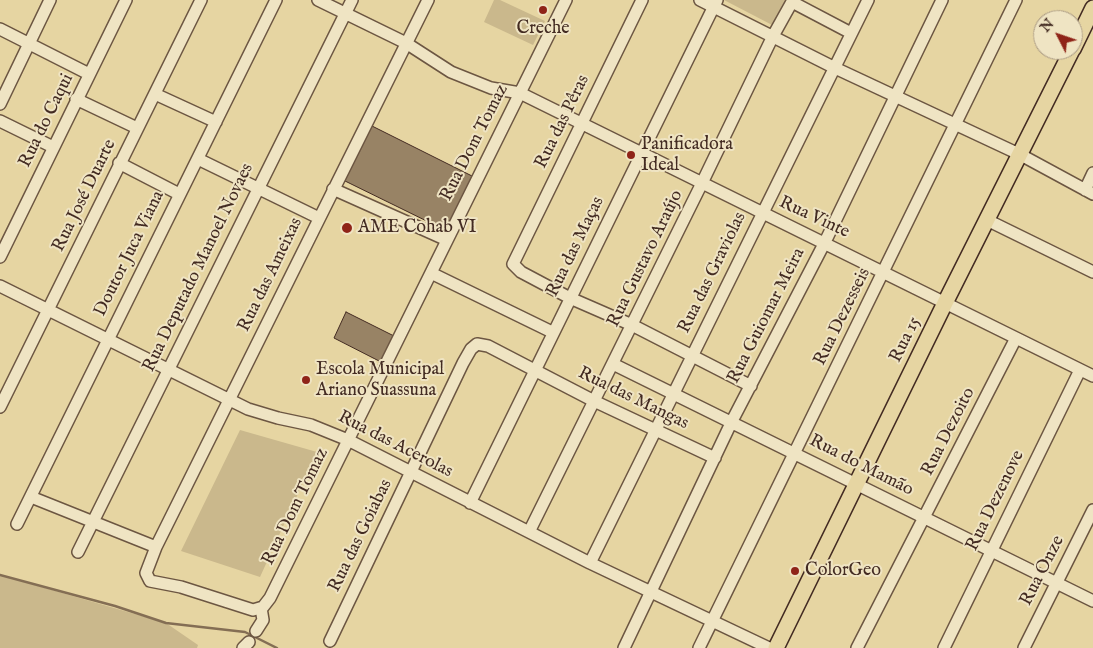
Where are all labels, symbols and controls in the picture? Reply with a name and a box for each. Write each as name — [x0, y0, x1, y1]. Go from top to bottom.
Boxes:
marker: Creche — [537, 4, 549, 16]
north arrow — [1033, 10, 1083, 60]
text: N — [1037, 15, 1058, 36]
place label: Creche — [516, 18, 570, 40]
street label: Rua do Caqui — [15, 71, 79, 171]
street label: Rua das Pêras — [531, 72, 595, 172]
street label: Rua Dom Tomaz — [436, 81, 514, 205]
place label: Panificadora Ideal — [641, 134, 733, 176]
street label: Rua José Duarte — [48, 136, 122, 256]
marker: Panificadora Ideal — [625, 149, 637, 161]
street label: Rua Deputado Manoel Novaes — [139, 160, 259, 376]
street label: Rua Gustavo Araújo — [603, 187, 689, 331]
street label: Doutor Juca Viana — [90, 188, 170, 320]
street label: Rua Vinte — [775, 192, 853, 244]
street label: Rua das Maças — [542, 193, 610, 301]
street label: Rua das Graviolas — [674, 209, 752, 337]
street label: Rua das Ameixas — [234, 214, 308, 336]
place label: AME Cohab VI — [358, 217, 476, 239]
marker: AME Cohab VI — [340, 221, 354, 235]
street label: Rua Guiomar Meira — [724, 245, 810, 387]
street label: Rua Dezesseis — [810, 265, 876, 369]
street label: Rua 15 — [886, 314, 926, 366]
place label: Escola Municipal Ariano Suassuna — [316, 359, 444, 402]
street label: Rua das Mangas — [574, 363, 692, 435]
marker: Escola Municipal Ariano Suassuna — [300, 374, 312, 386]
street label: Rua Dezoito — [918, 384, 980, 480]
street label: Rua das Acerolas — [334, 407, 456, 483]
street label: Rua do Mamão — [805, 431, 917, 501]
street label: Rua Dom Tomaz — [258, 445, 334, 569]
street label: Rua Dezenove — [962, 447, 1030, 555]
street label: Rua das Goiabas — [324, 476, 398, 596]
street label: Rua Onze — [1016, 532, 1070, 610]
place label: ColorGeo — [805, 560, 881, 582]
marker: ColorGeo — [789, 565, 801, 577]

